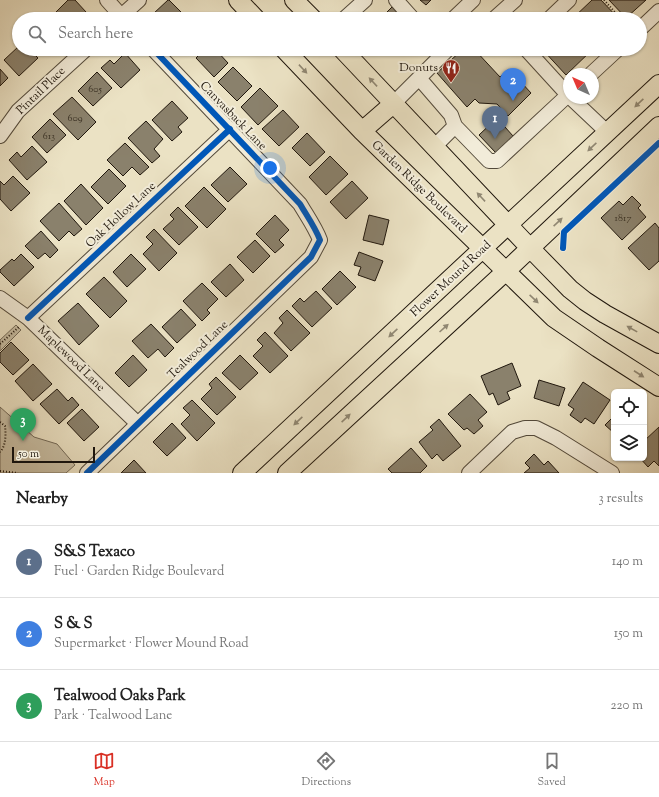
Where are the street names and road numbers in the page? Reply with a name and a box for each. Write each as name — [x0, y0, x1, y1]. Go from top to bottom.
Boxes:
street label: Pintail Place — [12, 63, 70, 119]
street label: Canvasback Lane — [195, 77, 271, 155]
street label: Garden Ridge Boulevard — [367, 137, 471, 238]
street label: Oak Hollow Lane — [82, 177, 161, 252]
street label: Flower Mound Road — [406, 236, 496, 321]
street label: Tealwood Lane — [164, 316, 233, 384]
street label: Maplewood Lane — [33, 322, 109, 396]

